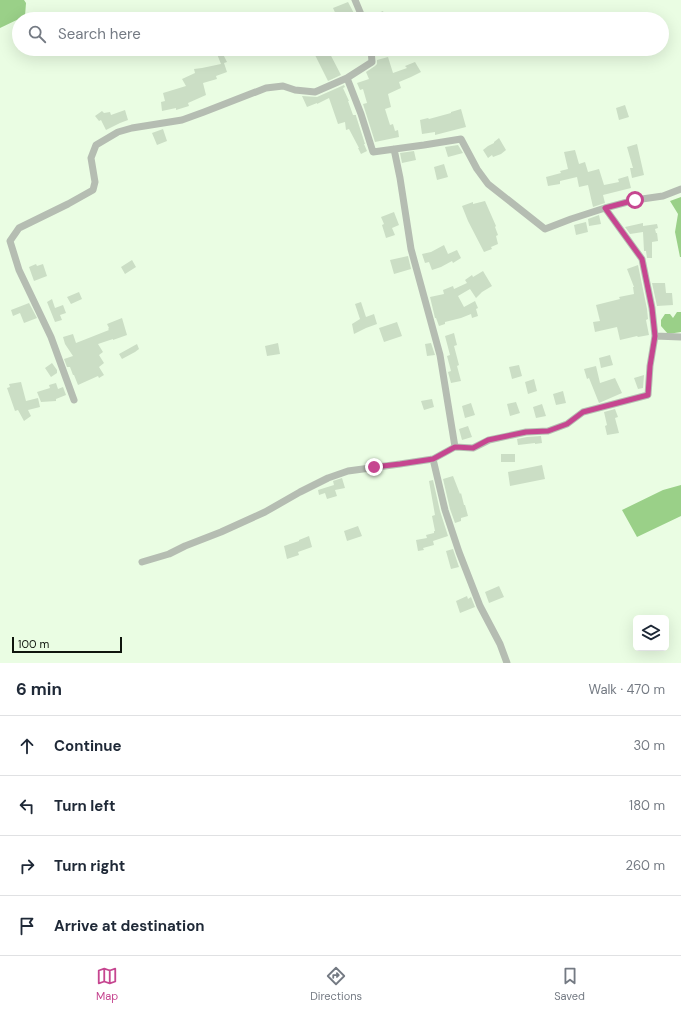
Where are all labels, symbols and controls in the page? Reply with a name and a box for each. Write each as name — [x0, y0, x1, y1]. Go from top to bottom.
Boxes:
search box — [12, 12, 669, 56]
icon: search — [26, 23, 48, 45]
text: Search here — [58, 24, 141, 44]
route start — [626, 191, 644, 209]
route end — [365, 458, 383, 476]
map controls — [633, 615, 669, 651]
button: layers — [633, 615, 669, 651]
scale bar — [12, 635, 122, 654]
text: 100 m — [18, 637, 49, 651]
text: 6 min — [16, 678, 62, 700]
text: Walk · 470 m — [588, 681, 665, 698]
icon: ahead — [16, 735, 38, 757]
text: Continue — [54, 736, 122, 756]
text: 30 m — [633, 737, 665, 754]
icon: left — [16, 795, 38, 817]
text: Turn left — [54, 796, 115, 816]
text: 180 m — [629, 797, 665, 814]
icon: right — [16, 855, 38, 877]
text: Turn right — [54, 856, 125, 876]
text: 260 m — [625, 857, 665, 874]
icon: arrive — [16, 915, 38, 937]
text: Arrive at destination — [54, 916, 205, 936]
tab: Map — [96, 965, 118, 1003]
tab: Directions — [310, 965, 362, 1003]
tab: Saved — [554, 965, 585, 1003]

